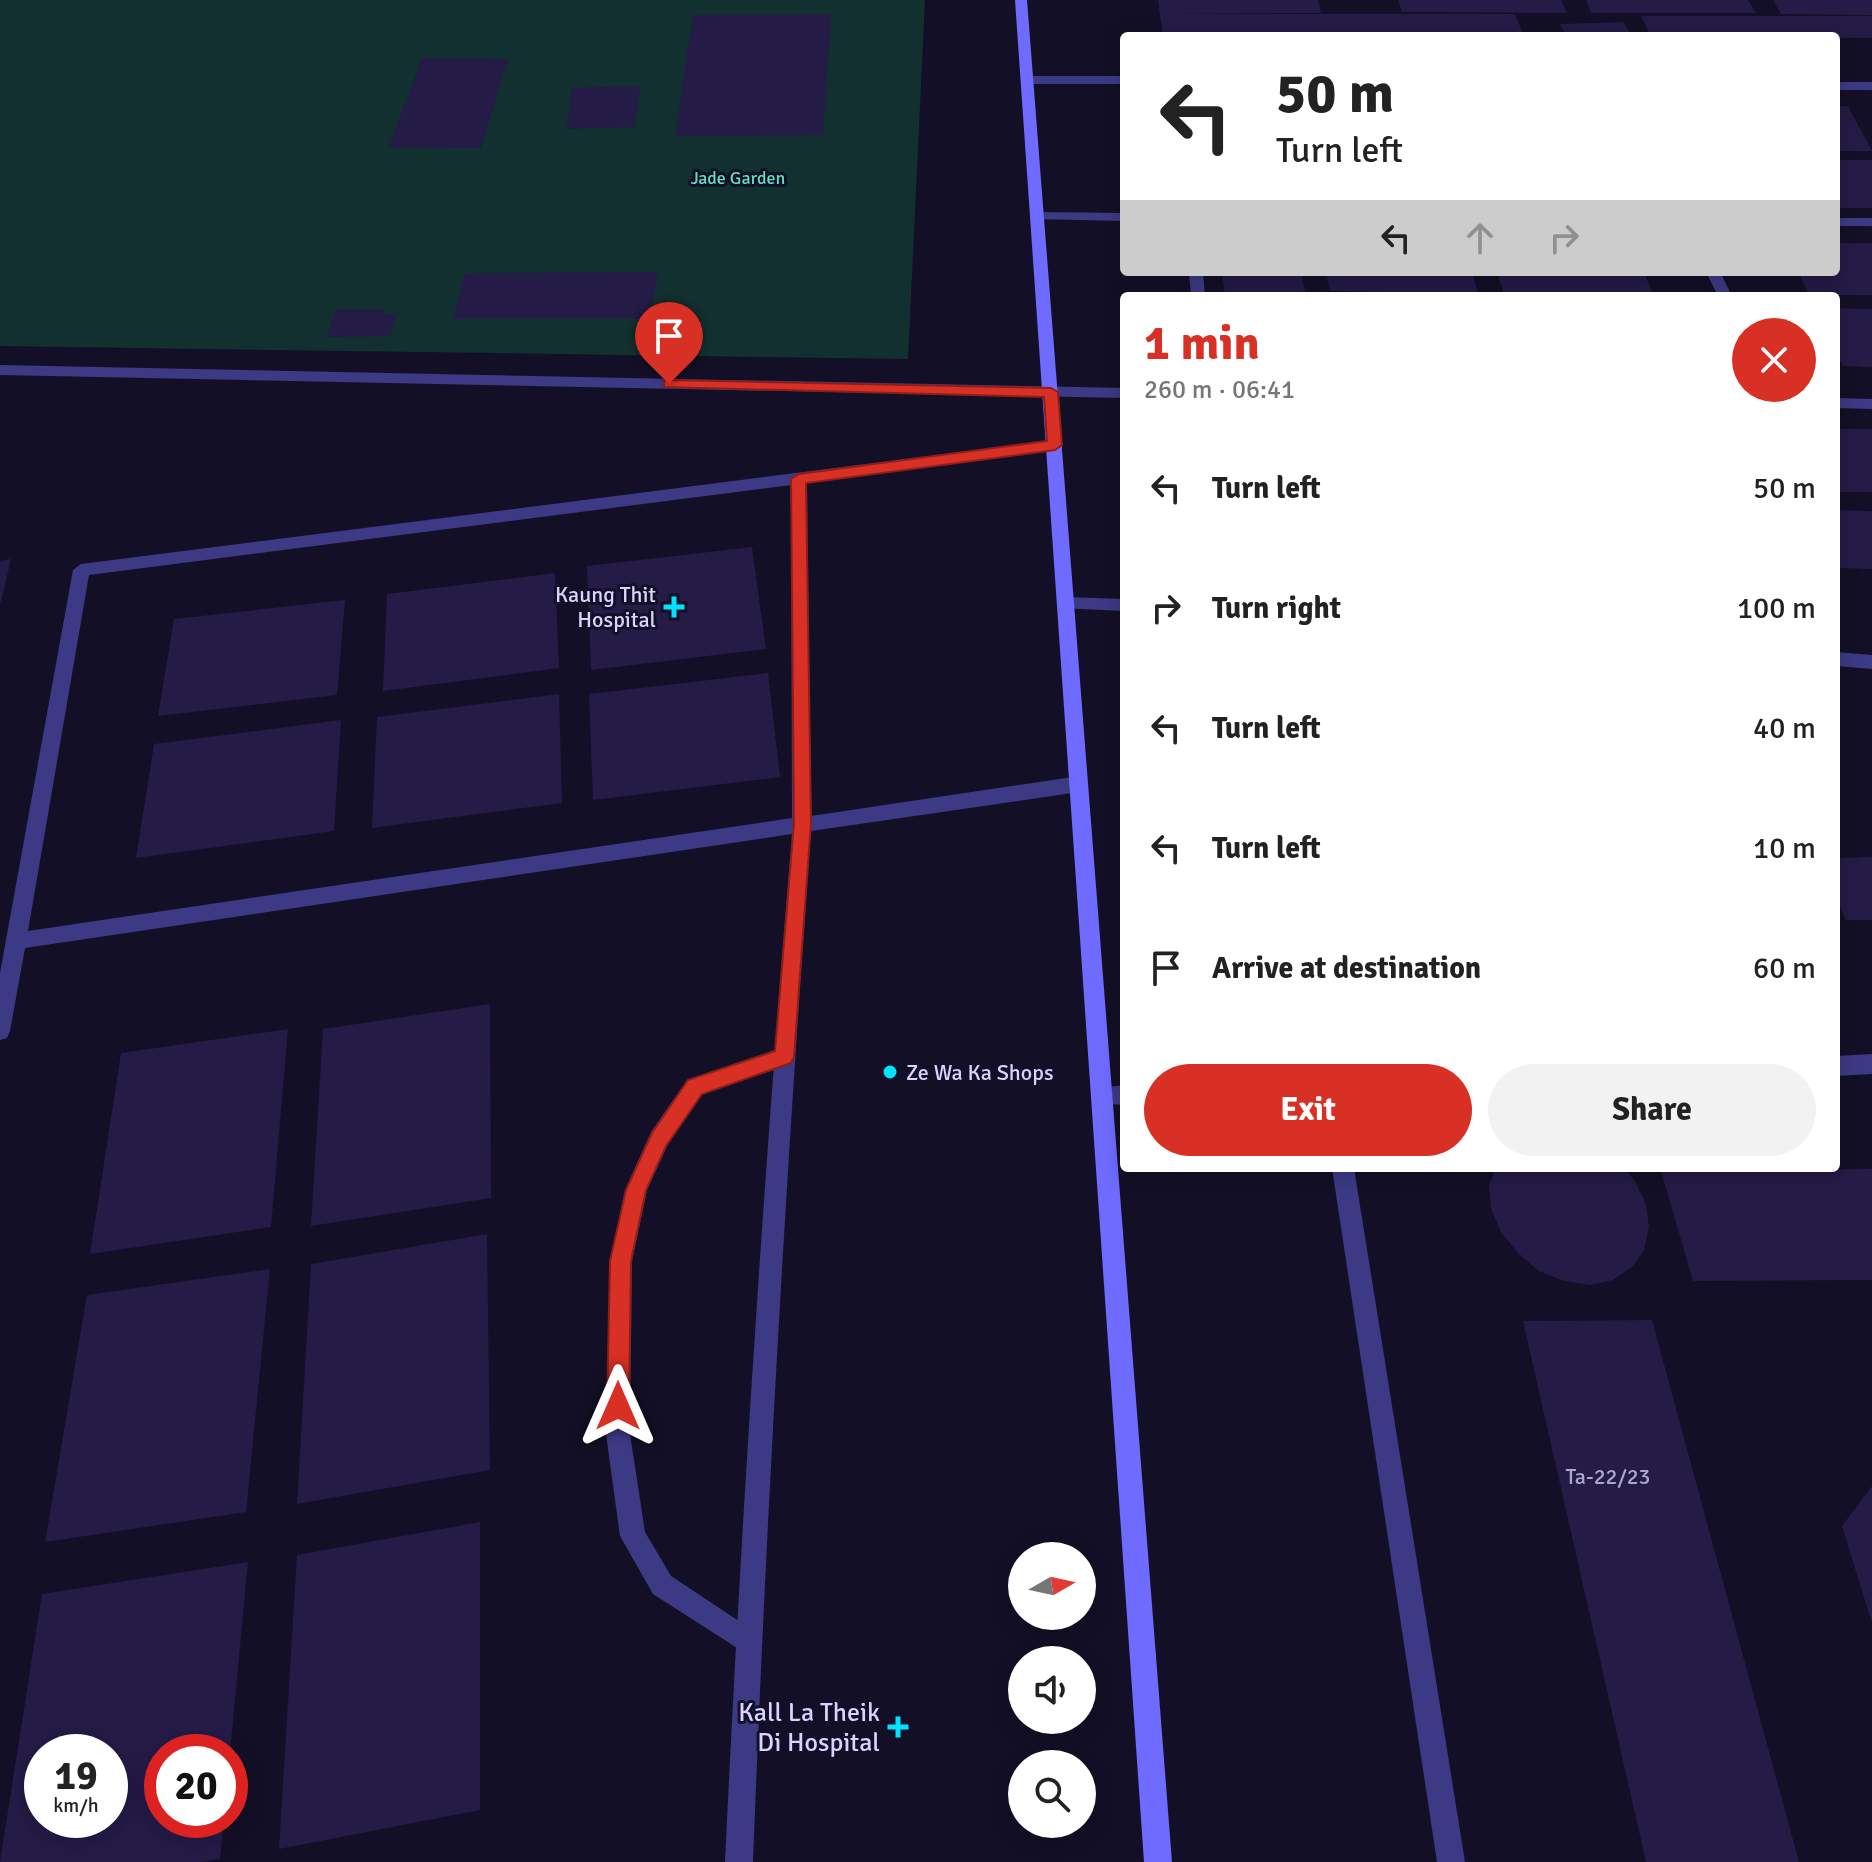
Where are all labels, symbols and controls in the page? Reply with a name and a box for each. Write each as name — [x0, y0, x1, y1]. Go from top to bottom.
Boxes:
text: 50 m — [1276, 59, 1394, 128]
icon: left — [1144, 64, 1248, 168]
text: Turn left — [1276, 128, 1403, 173]
park label: Jade Garden — [691, 167, 785, 189]
icon: left — [1374, 216, 1418, 260]
icon: ahead — [1458, 216, 1502, 260]
icon: right — [1542, 216, 1586, 260]
pin — [635, 302, 703, 384]
icon: arrive — [647, 314, 691, 358]
text: 1 min — [1144, 314, 1260, 373]
button: close — [1732, 318, 1816, 402]
text: 260 m · 06:41 — [1144, 374, 1295, 406]
icon: left — [1144, 466, 1188, 510]
text: Turn left — [1212, 470, 1321, 507]
text: 50 m — [1753, 470, 1816, 507]
place label: Kaung Thit Hospital — [555, 581, 656, 633]
icon: right — [1144, 586, 1188, 630]
text: Turn right — [1212, 590, 1341, 627]
text: 100 m — [1737, 590, 1816, 627]
marker: Kaung Thit Hospital — [663, 596, 685, 618]
icon: left — [1144, 706, 1188, 750]
text: Turn left — [1212, 710, 1321, 747]
text: 40 m — [1753, 710, 1816, 747]
icon: left — [1144, 826, 1188, 870]
text: Turn left — [1212, 830, 1321, 867]
text: 10 m — [1753, 830, 1816, 867]
icon: arrive — [1144, 946, 1188, 990]
text: Arrive at destination — [1212, 950, 1481, 987]
text: 60 m — [1753, 950, 1816, 987]
place label: Ze Wa Ka Shops — [906, 1059, 1054, 1086]
marker: Ze Wa Ka Shops — [881, 1063, 899, 1081]
button: Exit — [1144, 1064, 1472, 1156]
button: Share — [1488, 1064, 1816, 1156]
position arrow — [576, 1364, 660, 1448]
house number: Ta-22/23 — [1566, 1463, 1650, 1490]
north arrow — [1008, 1542, 1096, 1630]
map controls — [1008, 1542, 1096, 1838]
button: sound — [1008, 1646, 1096, 1734]
place label: Kall La Theik Di Hospital — [738, 1697, 880, 1759]
marker: Kall La Theik Di Hospital — [887, 1716, 909, 1738]
speed limit sign: 20 — [144, 1734, 248, 1838]
button: search — [1008, 1750, 1096, 1838]
text: 19 — [54, 1751, 98, 1801]
text: km/h — [53, 1793, 99, 1818]

